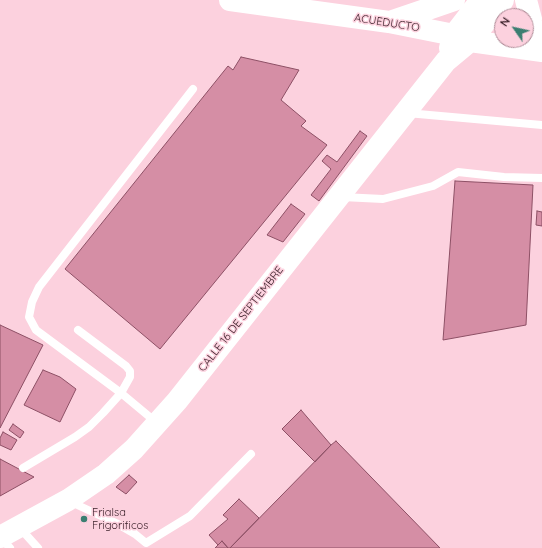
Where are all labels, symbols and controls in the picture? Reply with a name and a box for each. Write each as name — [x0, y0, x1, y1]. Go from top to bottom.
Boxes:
north arrow — [494, 8, 534, 48]
street label: ACUEDUCTO — [353, 11, 421, 35]
text: N — [497, 15, 513, 29]
street label: CALLE 16 DE SEPTIEMBRE — [196, 264, 286, 374]
place label: Frialsa Frigorificos — [92, 506, 148, 532]
marker: Frialsa Frigorificos — [79, 514, 89, 524]

